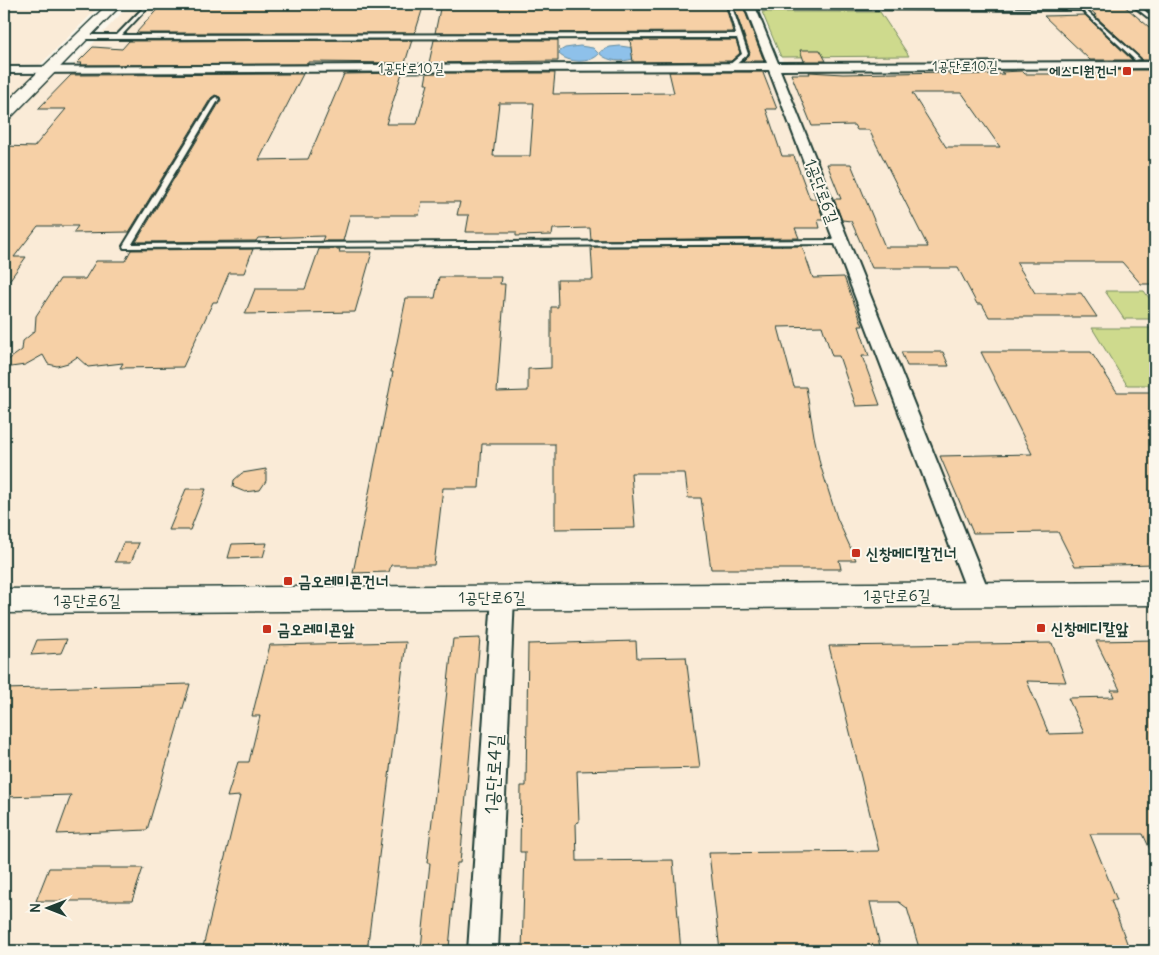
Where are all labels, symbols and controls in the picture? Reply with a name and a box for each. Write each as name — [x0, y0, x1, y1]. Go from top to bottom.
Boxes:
street label: 1공단로10길 — [932, 57, 998, 75]
street label: 1공단로10길 — [378, 59, 444, 77]
place label: 에스디원건너 — [1049, 62, 1117, 80]
marker: 에스디원건너 — [1121, 65, 1133, 77]
street label: 1공단로6길 — [801, 156, 843, 226]
place label: 신창메디칼건너 — [866, 543, 956, 563]
marker: 신창메디칼건너 — [850, 547, 862, 559]
place label: 금오레미콘건너 — [298, 571, 388, 591]
marker: 금오레미콘건너 — [282, 575, 294, 587]
street label: 1공단로6길 — [863, 585, 931, 605]
street label: 1공단로6길 — [458, 587, 526, 607]
street label: 1공단로6길 — [53, 590, 121, 610]
place label: 신창메디칼앞 — [1051, 618, 1128, 638]
place label: 금오레미콘앞 — [277, 619, 354, 639]
marker: 신창메디칼앞 — [1035, 622, 1047, 634]
marker: 금오레미콘앞 — [261, 623, 273, 635]
street label: 1공단로4길 — [479, 734, 507, 814]
north arrow — [22, 882, 72, 932]
text: N — [26, 903, 44, 913]

